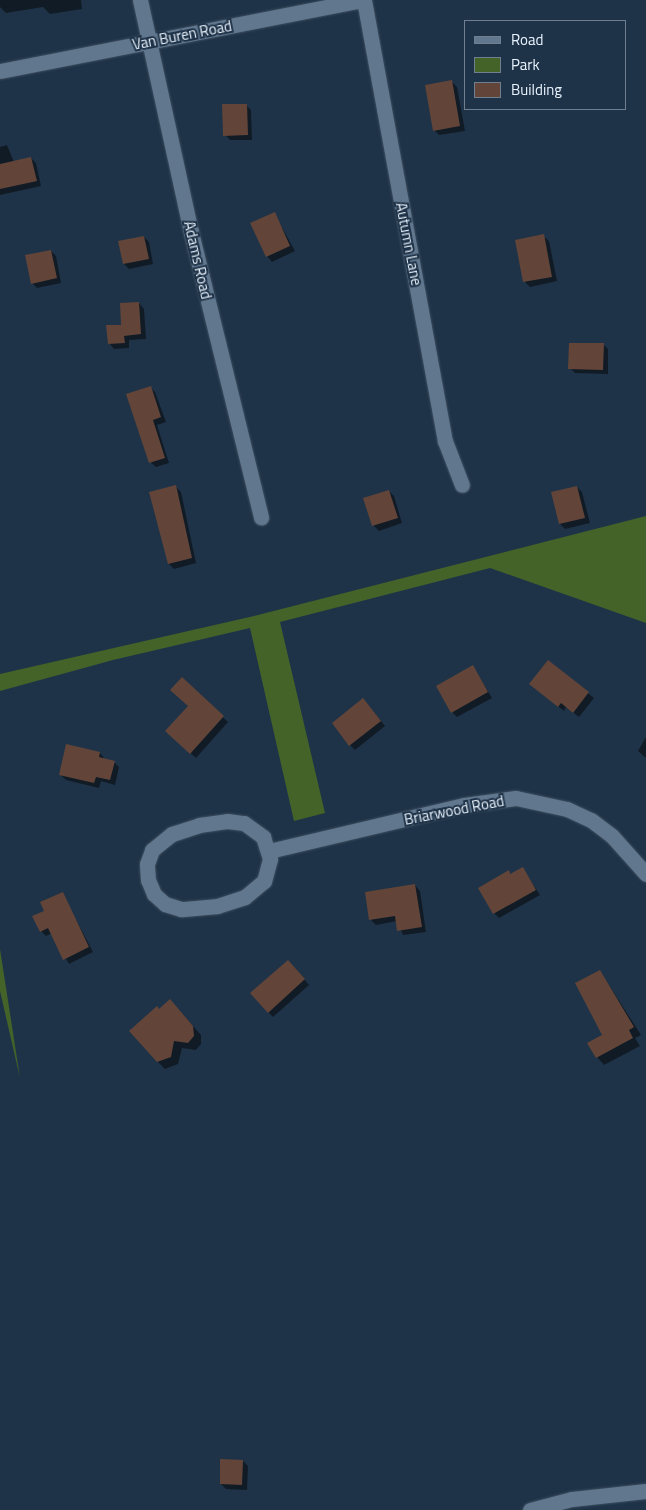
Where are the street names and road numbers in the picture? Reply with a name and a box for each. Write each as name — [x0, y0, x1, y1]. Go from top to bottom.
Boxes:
street label: Van Buren Road — [131, 17, 233, 53]
street label: Autumn Lane — [392, 201, 426, 287]
street label: Adams Road — [180, 219, 216, 301]
street label: Briarwood Road — [403, 791, 505, 829]

